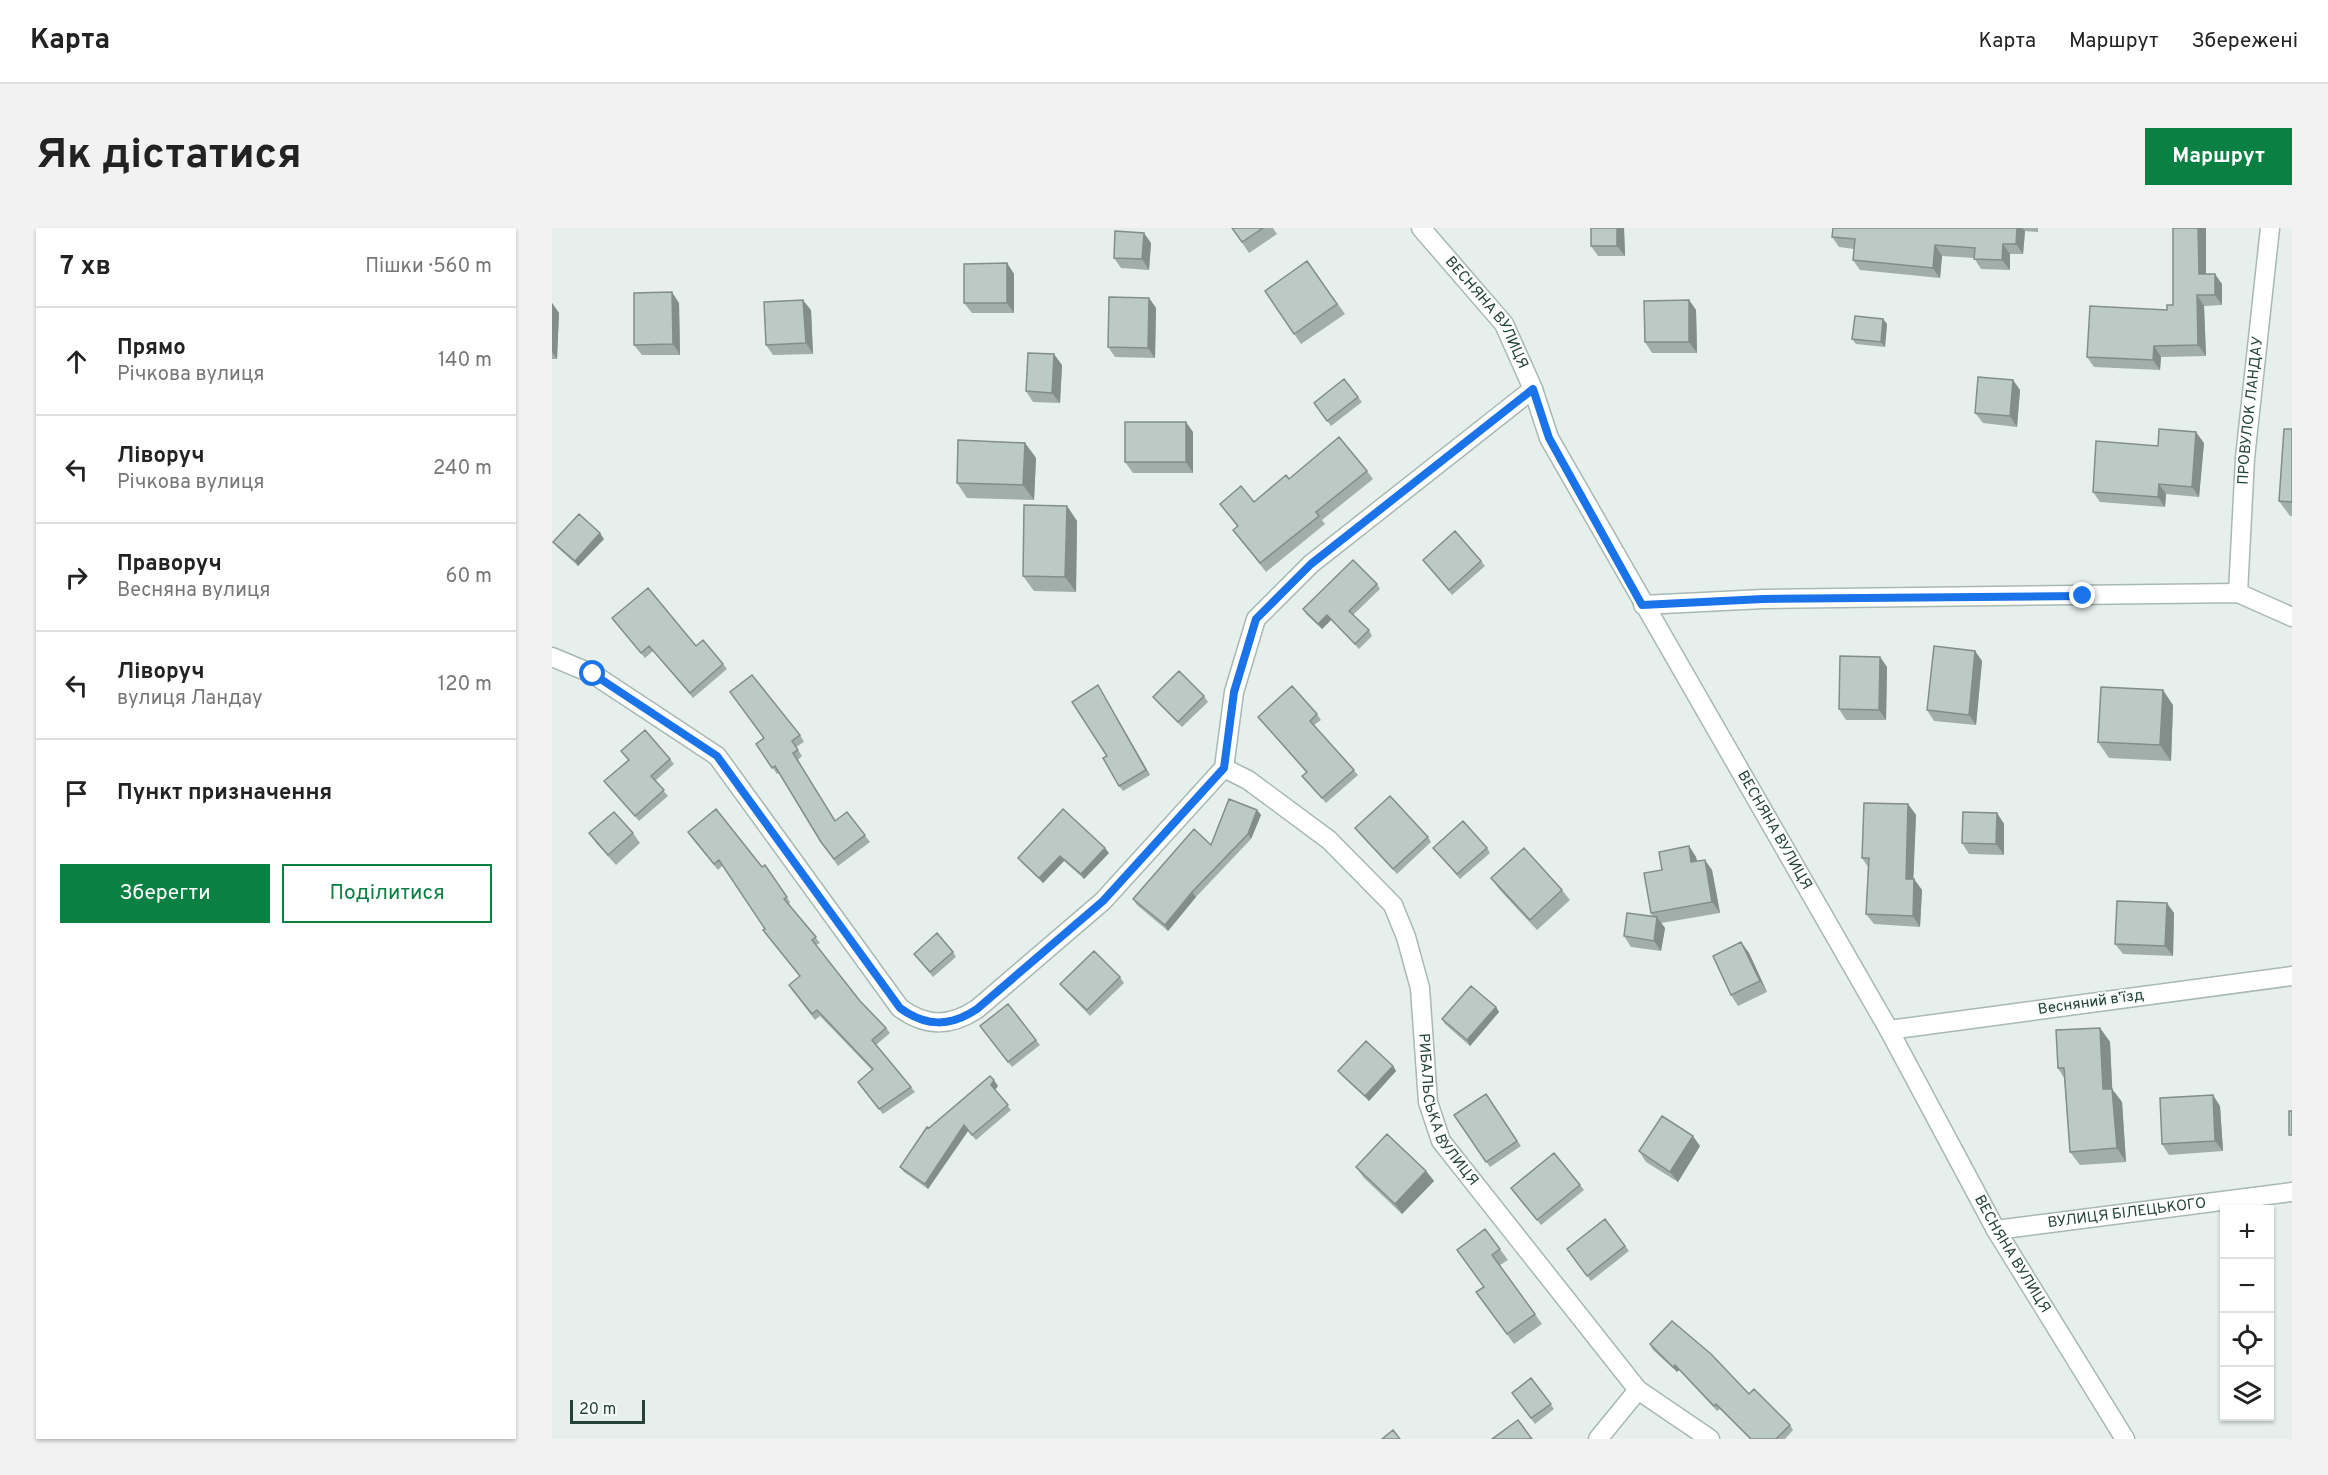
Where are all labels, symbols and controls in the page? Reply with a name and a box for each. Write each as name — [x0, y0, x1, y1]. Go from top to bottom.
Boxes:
text: Карта — [30, 23, 110, 59]
text: Карта — [1979, 28, 2036, 55]
text: Маршрут — [2069, 28, 2158, 55]
text: Збережені — [2191, 28, 2298, 55]
button: Маршрут — [2145, 128, 2292, 185]
text: Як дістатися — [36, 130, 302, 183]
text: 7 хв — [60, 251, 111, 284]
street label: ВЕСНЯНА ВУЛИЦЯ — [1441, 253, 1532, 372]
text: Пішки · 560 m — [365, 254, 492, 280]
text: Прямо — [117, 335, 186, 362]
street label: ПРОВУЛОК ЛАНДАУ — [2234, 335, 2268, 485]
icon: ahead — [60, 345, 93, 378]
text: 140 m — [438, 348, 492, 374]
text: Річкова вулиця — [117, 362, 264, 388]
text: Ліворуч — [117, 443, 205, 470]
icon: left — [60, 453, 93, 486]
text: 240 m — [433, 456, 492, 482]
text: Річкова вулиця — [117, 470, 264, 496]
text: Праворуч — [117, 551, 222, 578]
icon: right — [60, 561, 93, 594]
text: 60 m — [446, 564, 492, 590]
text: Весняна вулиця — [117, 578, 270, 604]
route end — [2069, 582, 2095, 608]
text: Ліворуч — [117, 659, 205, 686]
route start — [579, 660, 605, 686]
icon: left — [60, 669, 93, 702]
text: 120 m — [438, 672, 492, 698]
text: вулиця Ландау — [117, 686, 263, 712]
street label: ВЕСНЯНА ВУЛИЦЯ — [1733, 767, 1816, 893]
icon: arrive — [60, 777, 93, 810]
text: Пункт призначення — [117, 780, 332, 807]
button: Зберегти — [60, 864, 270, 923]
button: Поділитися — [282, 864, 492, 923]
street label: Весняний вʼїзд — [2037, 986, 2145, 1020]
street label: РИБАЛЬСЬКА ВУЛИЦЯ — [1414, 1033, 1482, 1190]
street label: ВЕСНЯНА ВУЛИЦЯ — [1970, 1192, 2055, 1317]
street label: ВУЛИЦЯ БІЛЕЦЬКОГО — [2047, 1194, 2207, 1233]
map controls — [2220, 1205, 2274, 1421]
button: + — [2220, 1205, 2274, 1259]
button: − — [2220, 1259, 2274, 1313]
button: locate — [2220, 1313, 2274, 1367]
button: layers — [2220, 1367, 2274, 1421]
scale bar — [570, 1397, 645, 1424]
text: 20 m — [579, 1400, 616, 1420]

